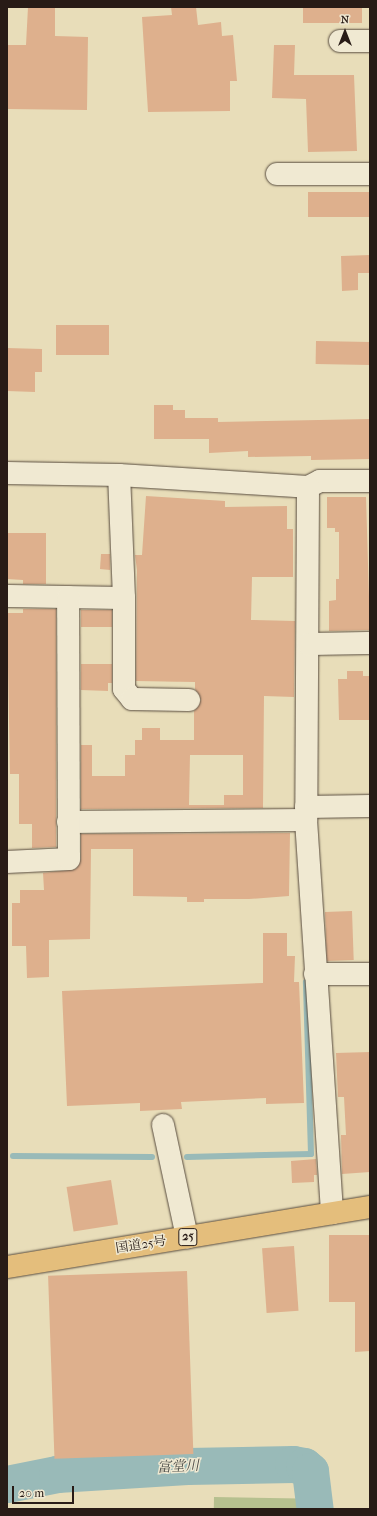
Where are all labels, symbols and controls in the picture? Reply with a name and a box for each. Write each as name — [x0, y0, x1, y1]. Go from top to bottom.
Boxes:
north arrow — [325, 12, 365, 52]
text: N — [341, 13, 349, 26]
road number: 25 — [178, 1227, 198, 1247]
street label: 国道25号 — [114, 1233, 168, 1257]
water label: 富堂川 — [157, 1458, 199, 1476]
scale bar — [14, 1478, 76, 1504]
text: 20 m — [19, 1486, 44, 1500]

